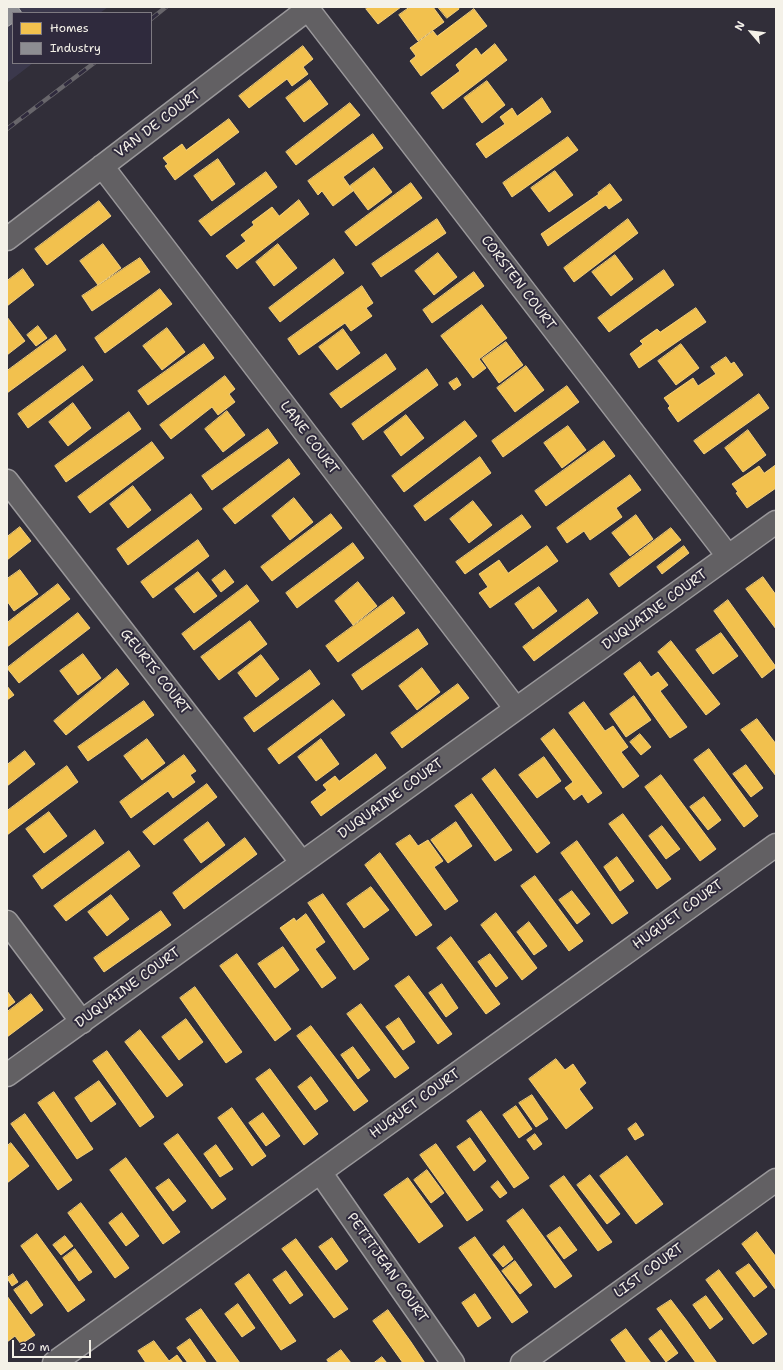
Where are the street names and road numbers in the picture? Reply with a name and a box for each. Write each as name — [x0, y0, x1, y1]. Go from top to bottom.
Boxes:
street label: VAN DE COURT — [112, 86, 204, 162]
street label: CORSTEN COURT — [477, 232, 559, 334]
street label: LANE COURT — [276, 398, 342, 478]
street label: DUQUAINE COURT — [599, 566, 711, 654]
street label: GEURTS COURT — [116, 626, 194, 718]
street label: DUQUAINE COURT — [335, 755, 447, 843]
street label: HUGUET COURT — [630, 877, 726, 953]
street label: DUQUAINE COURT — [72, 944, 184, 1032]
street label: HUGUET COURT — [367, 1066, 463, 1142]
street label: PETITJEAN COURT — [343, 1210, 431, 1326]
street label: LIST COURT — [611, 1240, 687, 1302]

